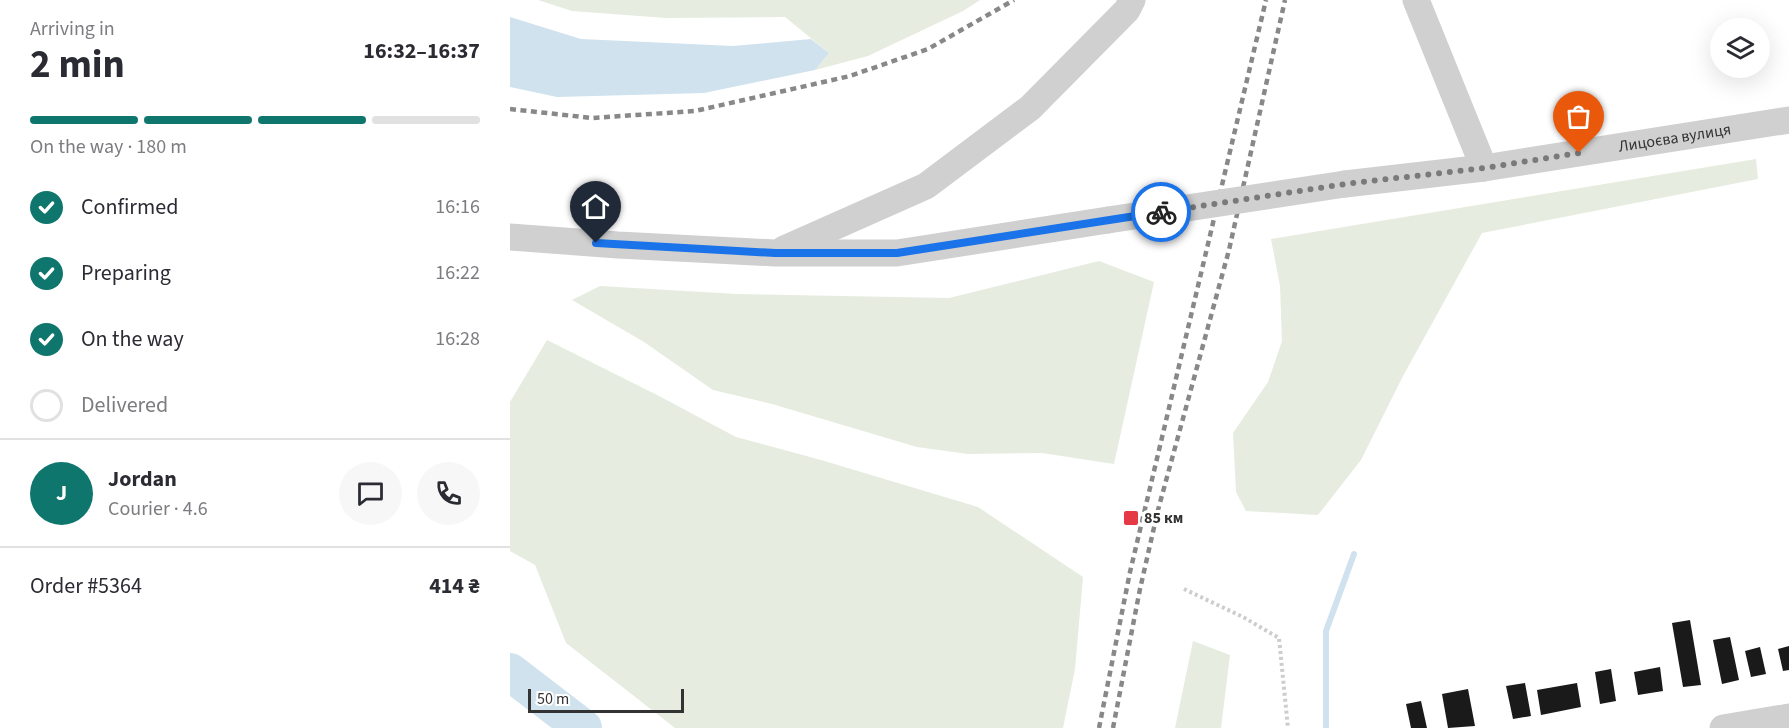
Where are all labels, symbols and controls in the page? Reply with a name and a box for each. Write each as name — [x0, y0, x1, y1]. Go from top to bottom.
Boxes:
text: Arriving in — [30, 15, 115, 43]
map controls — [1710, 18, 1770, 78]
button: layers — [1710, 18, 1770, 78]
text: 16:32–16:37 — [363, 35, 480, 67]
text: 2 min — [30, 37, 125, 93]
pin — [1553, 91, 1604, 153]
icon: bag — [1562, 100, 1595, 133]
street label: Лицоєва вулиця — [1617, 118, 1733, 158]
text: On the way · 180 m — [30, 133, 187, 161]
pin — [570, 181, 621, 243]
courier — [1131, 182, 1191, 242]
icon: home — [579, 190, 612, 223]
icon: check — [30, 191, 63, 224]
text: Confirmed — [81, 191, 178, 223]
text: 16:16 — [435, 193, 480, 221]
icon: bike — [1145, 196, 1178, 229]
icon: check — [30, 257, 63, 290]
text: Preparing — [81, 257, 171, 289]
text: 16:22 — [435, 259, 480, 287]
icon: check — [30, 323, 63, 356]
text: On the way — [81, 323, 184, 355]
text: 16:28 — [435, 325, 480, 353]
text: Delivered — [81, 389, 168, 421]
button: chat — [339, 462, 402, 525]
button: phone — [417, 462, 480, 525]
text: Jordan — [108, 463, 177, 495]
text: J — [56, 477, 67, 509]
text: Courier · 4.6 — [108, 495, 208, 523]
place label: 85 км — [1144, 507, 1183, 529]
marker: 85 км — [1122, 509, 1140, 527]
text: Order #5364 — [30, 570, 142, 602]
text: 414 ₴ — [429, 570, 480, 602]
scale bar — [528, 686, 684, 714]
text: 50 m — [537, 688, 569, 710]

